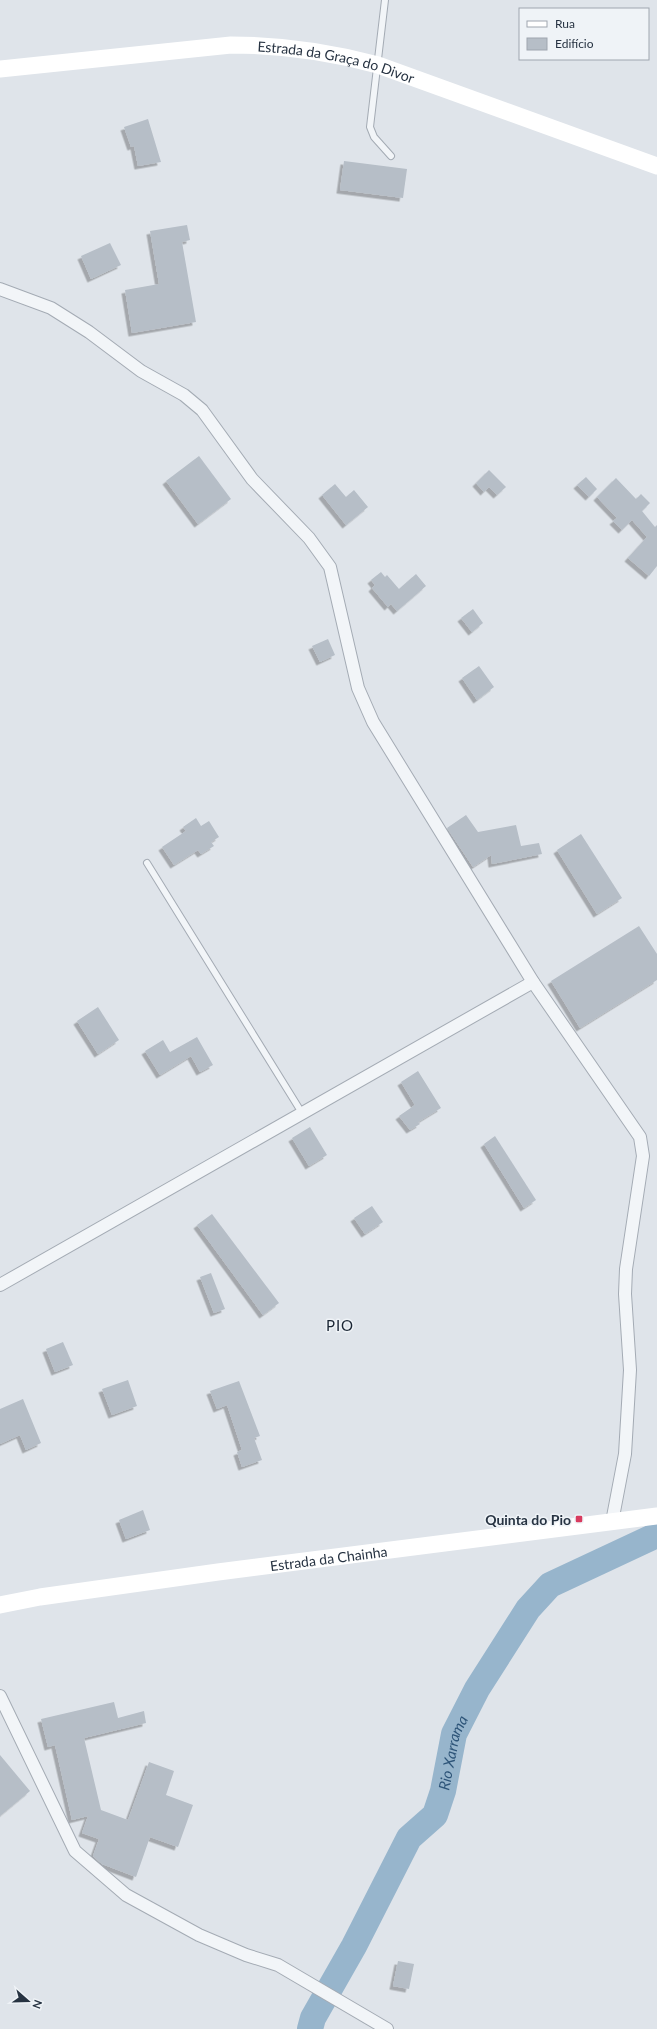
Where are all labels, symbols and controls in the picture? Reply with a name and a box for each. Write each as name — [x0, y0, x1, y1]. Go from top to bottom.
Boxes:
legend — [519, 8, 649, 60]
text: Rua — [555, 16, 575, 31]
text: Edifício — [555, 36, 594, 51]
street label: Estrada da Graça do Divor — [257, 37, 417, 86]
district label: PIO — [326, 1316, 354, 1334]
place label: Quinta do Pio — [485, 1511, 571, 1528]
marker: Quinta do Pio — [574, 1514, 584, 1524]
street label: Estrada da Chainha — [269, 1542, 388, 1574]
water label: Rio Xarrama — [434, 1712, 471, 1792]
north arrow — [8, 1981, 48, 2021]
text: N — [30, 1998, 45, 2011]

